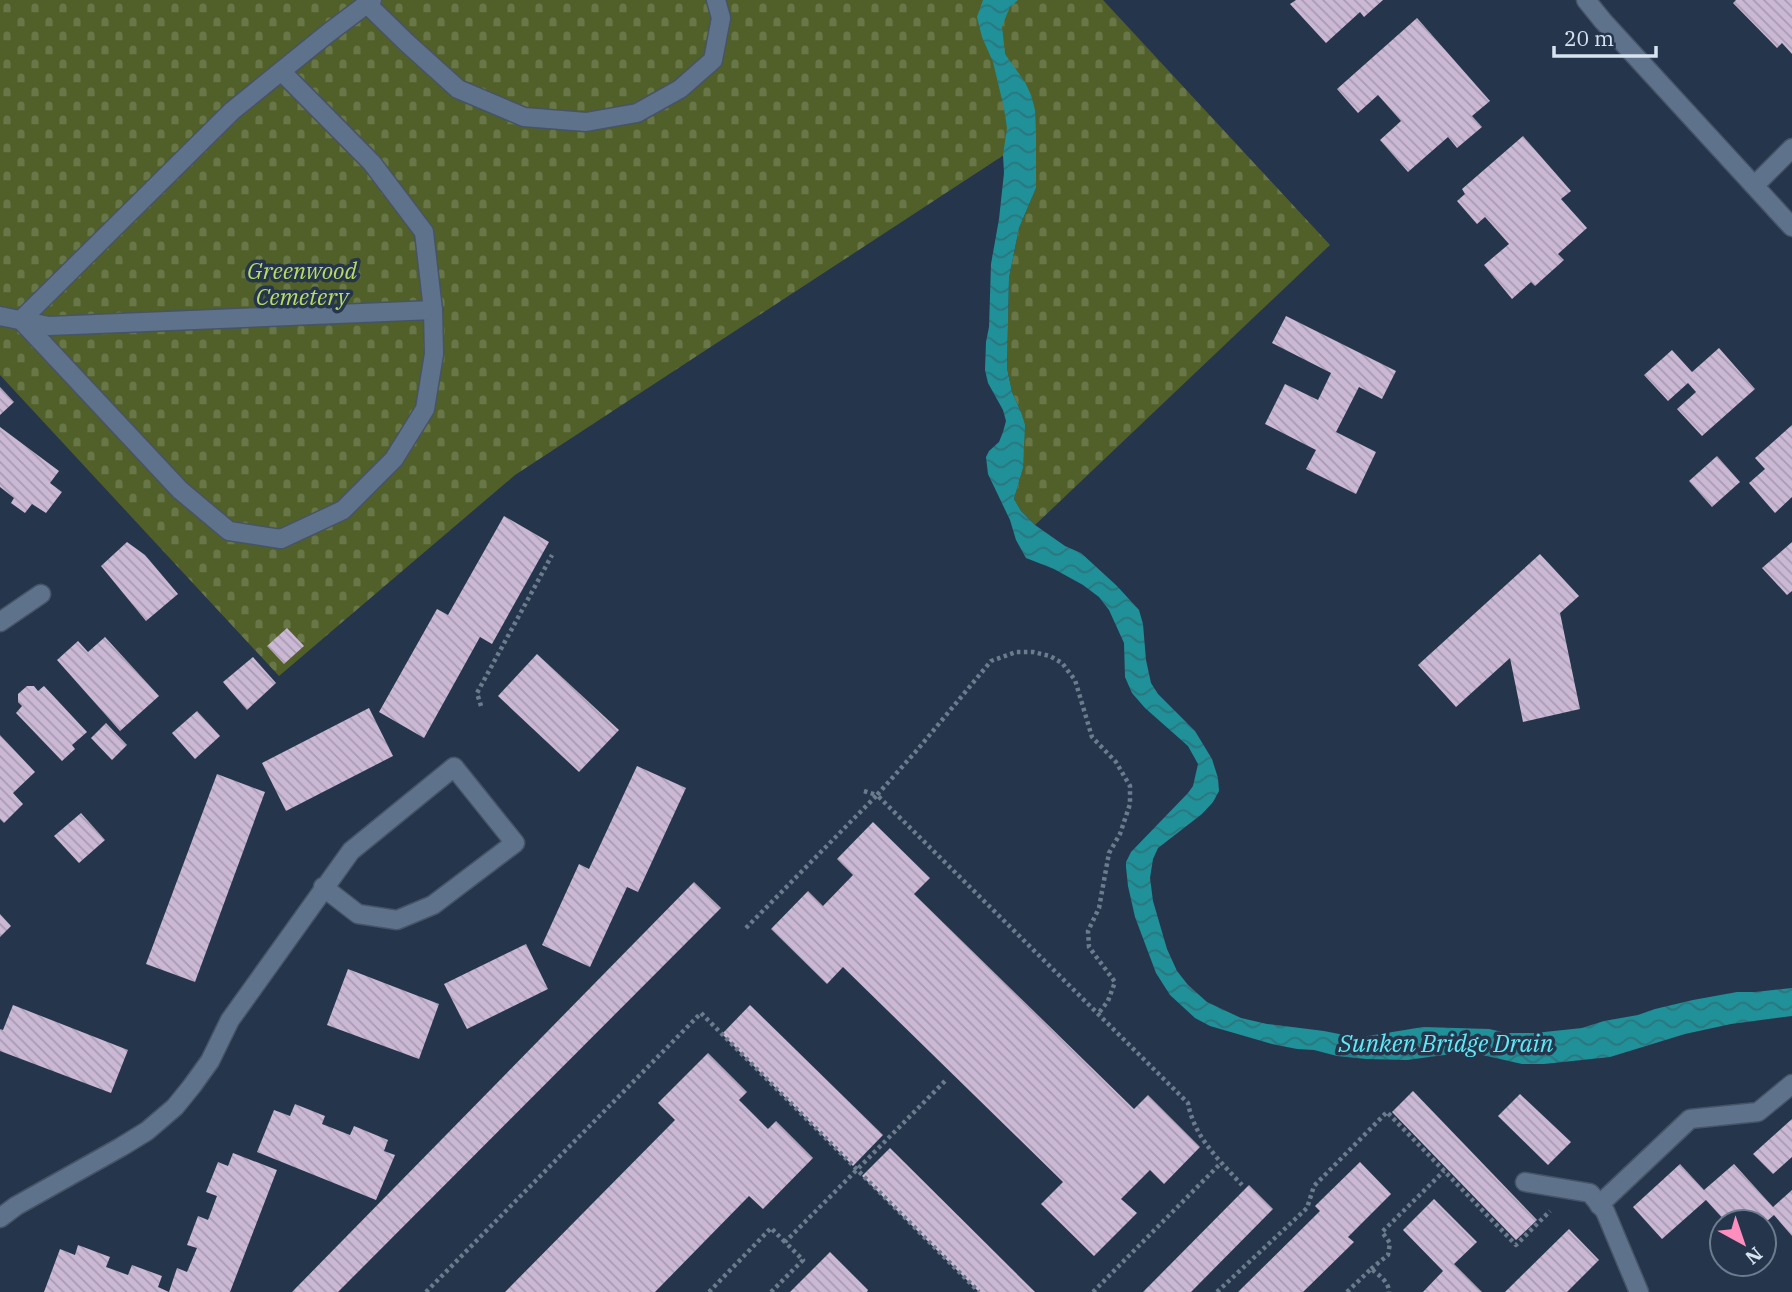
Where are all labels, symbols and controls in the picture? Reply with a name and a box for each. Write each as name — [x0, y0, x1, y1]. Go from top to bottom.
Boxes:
scale bar — [1554, 14, 1656, 58]
text: 20 m — [1564, 24, 1614, 52]
park label: Greenwood Cemetery — [247, 255, 357, 311]
water label: Sunken Bridge Drain — [1338, 1027, 1554, 1059]
north arrow — [1708, 1208, 1778, 1278]
text: N — [1740, 1242, 1767, 1270]

